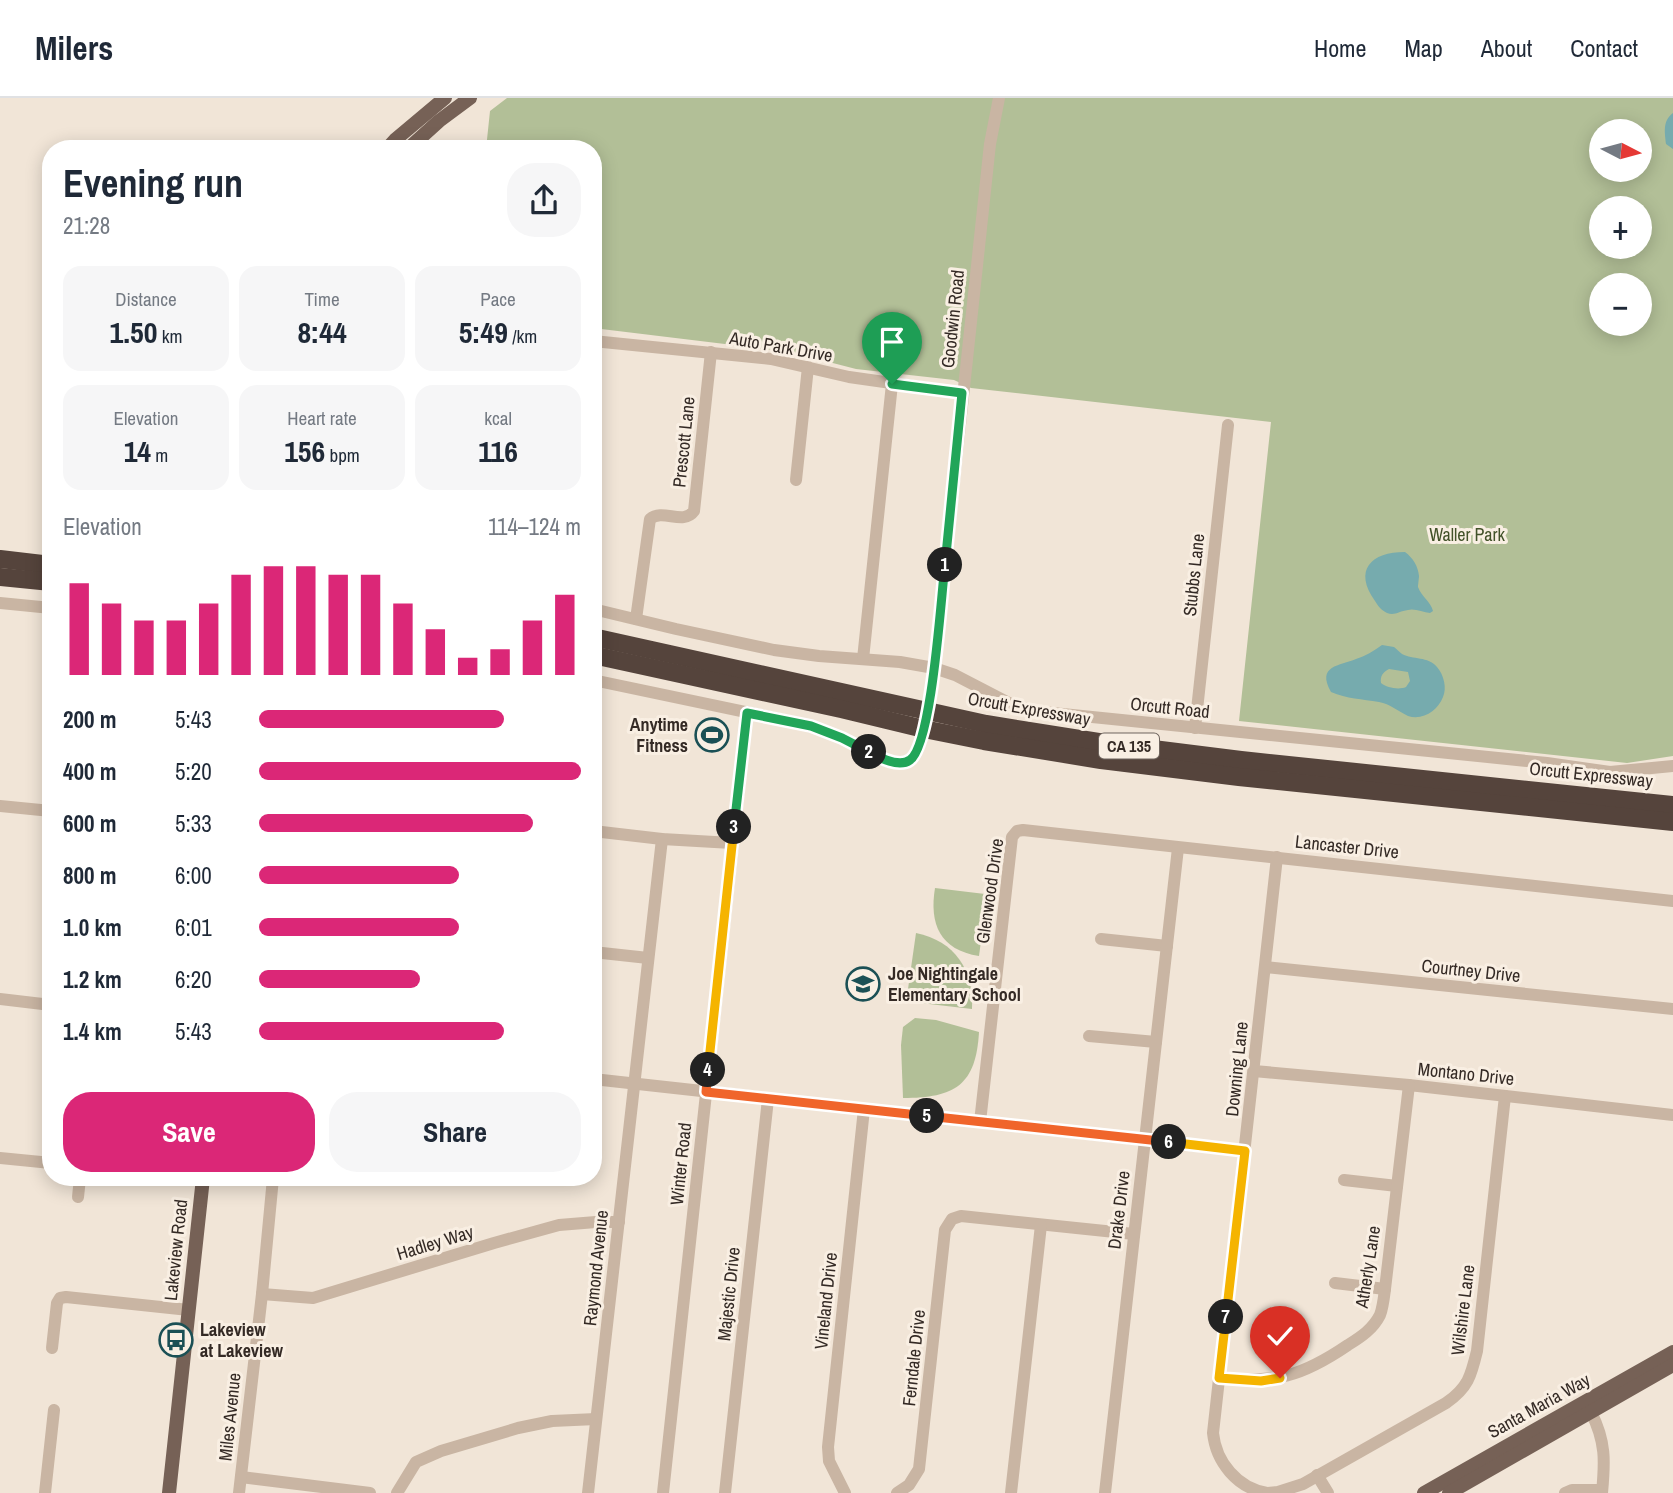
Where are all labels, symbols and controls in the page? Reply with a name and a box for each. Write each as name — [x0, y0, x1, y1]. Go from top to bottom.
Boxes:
text: Milers — [35, 26, 113, 70]
text: Home — [1314, 32, 1366, 64]
text: Map — [1404, 32, 1443, 64]
text: About — [1481, 32, 1532, 64]
text: Contact — [1570, 32, 1638, 64]
north arrow — [1589, 119, 1652, 182]
map controls — [1589, 119, 1652, 336]
text: Evening run — [63, 158, 243, 209]
button: share — [507, 163, 581, 237]
button: + — [1589, 196, 1652, 259]
text: 21:28 — [63, 210, 110, 241]
street label: Goodwin Road — [935, 269, 970, 369]
button: − — [1589, 273, 1652, 336]
text: Distance — [115, 286, 177, 312]
text: Time — [304, 286, 340, 312]
text: Pace — [480, 286, 516, 312]
text: 1.50 — [110, 312, 157, 352]
text: 8:44 — [297, 312, 347, 352]
text: 5:49 — [459, 312, 508, 352]
pin — [862, 312, 922, 384]
text: km — [157, 323, 183, 349]
text: /km — [508, 323, 537, 349]
icon: arrive — [873, 323, 911, 361]
street label: Auto Park Drive — [727, 325, 835, 368]
street label: Prescott Lane — [666, 395, 701, 489]
text: Elevation — [114, 405, 178, 431]
text: Heart rate — [287, 405, 357, 431]
text: kcal — [484, 405, 512, 431]
text: 14 — [124, 431, 151, 471]
text: 156 — [284, 431, 325, 471]
text: 116 — [478, 431, 518, 471]
text: m — [151, 442, 168, 468]
text: bpm — [325, 442, 360, 468]
text: Elevation — [63, 511, 142, 542]
text: 114–124 m — [488, 511, 581, 542]
park label: Waller Park — [1429, 522, 1505, 547]
street label: Stubbs Lane — [1177, 532, 1210, 617]
pin: 1 — [928, 547, 962, 582]
text: 1 — [940, 551, 949, 577]
street label: Orcutt Expressway — [966, 685, 1093, 732]
street label: Orcutt Road — [1129, 691, 1211, 724]
text: 200 m — [63, 704, 116, 735]
text: 5:43 — [175, 704, 212, 735]
place label: Anytime Fitness — [630, 712, 688, 758]
sports icon: Anytime Fitness — [693, 716, 731, 754]
pin: 2 — [852, 734, 886, 770]
road number: CA 135 — [1099, 734, 1159, 758]
text: 2 — [864, 738, 873, 764]
text: 400 m — [63, 756, 116, 787]
text: 5:20 — [175, 756, 212, 787]
street label: Orcutt Expressway — [1528, 756, 1655, 793]
text: 600 m — [63, 808, 116, 839]
text: 5:33 — [175, 808, 212, 839]
pin: 3 — [716, 810, 752, 844]
text: 3 — [729, 813, 738, 839]
street label: Lancaster Drive — [1294, 829, 1400, 864]
street label: Glenwood Drive — [970, 837, 1009, 945]
text: 800 m — [63, 860, 116, 891]
text: 6:00 — [175, 860, 212, 891]
text: 1.0 km — [63, 912, 122, 943]
text: 6:01 — [175, 912, 212, 943]
street label: Courtney Drive — [1420, 953, 1522, 988]
place label: Joe Nightingale Elementary School — [888, 961, 1021, 1007]
text: 1.2 km — [63, 964, 122, 995]
text: 6:20 — [175, 964, 212, 995]
school or university icon: Joe Nightingale Elementary School — [844, 965, 882, 1003]
text: 1.4 km — [63, 1016, 122, 1047]
text: 5:43 — [175, 1016, 212, 1047]
street label: Downing Lane — [1219, 1020, 1254, 1118]
pin: 4 — [690, 1052, 726, 1088]
text: 4 — [703, 1056, 712, 1082]
street label: Montano Drive — [1417, 1056, 1515, 1091]
button: Save — [63, 1092, 315, 1172]
button: Share — [329, 1092, 581, 1172]
pin: 5 — [909, 1098, 944, 1134]
text: 5 — [922, 1102, 931, 1128]
street label: Winter Road — [664, 1121, 697, 1206]
pin: 6 — [1152, 1124, 1186, 1160]
text: 6 — [1164, 1128, 1173, 1154]
street label: Drake Drive — [1101, 1169, 1136, 1251]
street label: Lakeview Road — [158, 1198, 193, 1302]
street label: Raymond Avenue — [577, 1209, 614, 1327]
street label: Hadley Way — [393, 1219, 477, 1266]
street label: Atherly Lane — [1349, 1224, 1386, 1311]
street label: Majestic Drive — [711, 1246, 746, 1342]
street label: Vineland Drive — [808, 1251, 843, 1351]
street label: Wilshire Lane — [1445, 1263, 1480, 1357]
pin: 7 — [1208, 1300, 1244, 1334]
text: 7 — [1221, 1303, 1230, 1329]
pin — [1250, 1306, 1310, 1378]
street label: Ferndale Drive — [896, 1308, 931, 1407]
place label: Lakeview at Lakeview — [200, 1317, 283, 1363]
icon: check — [1261, 1317, 1299, 1355]
bus stop icon: Lakeview at Lakeview — [157, 1321, 195, 1359]
street label: Santa Maria Way — [1483, 1367, 1595, 1444]
street label: Miles Avenue — [212, 1372, 247, 1462]

